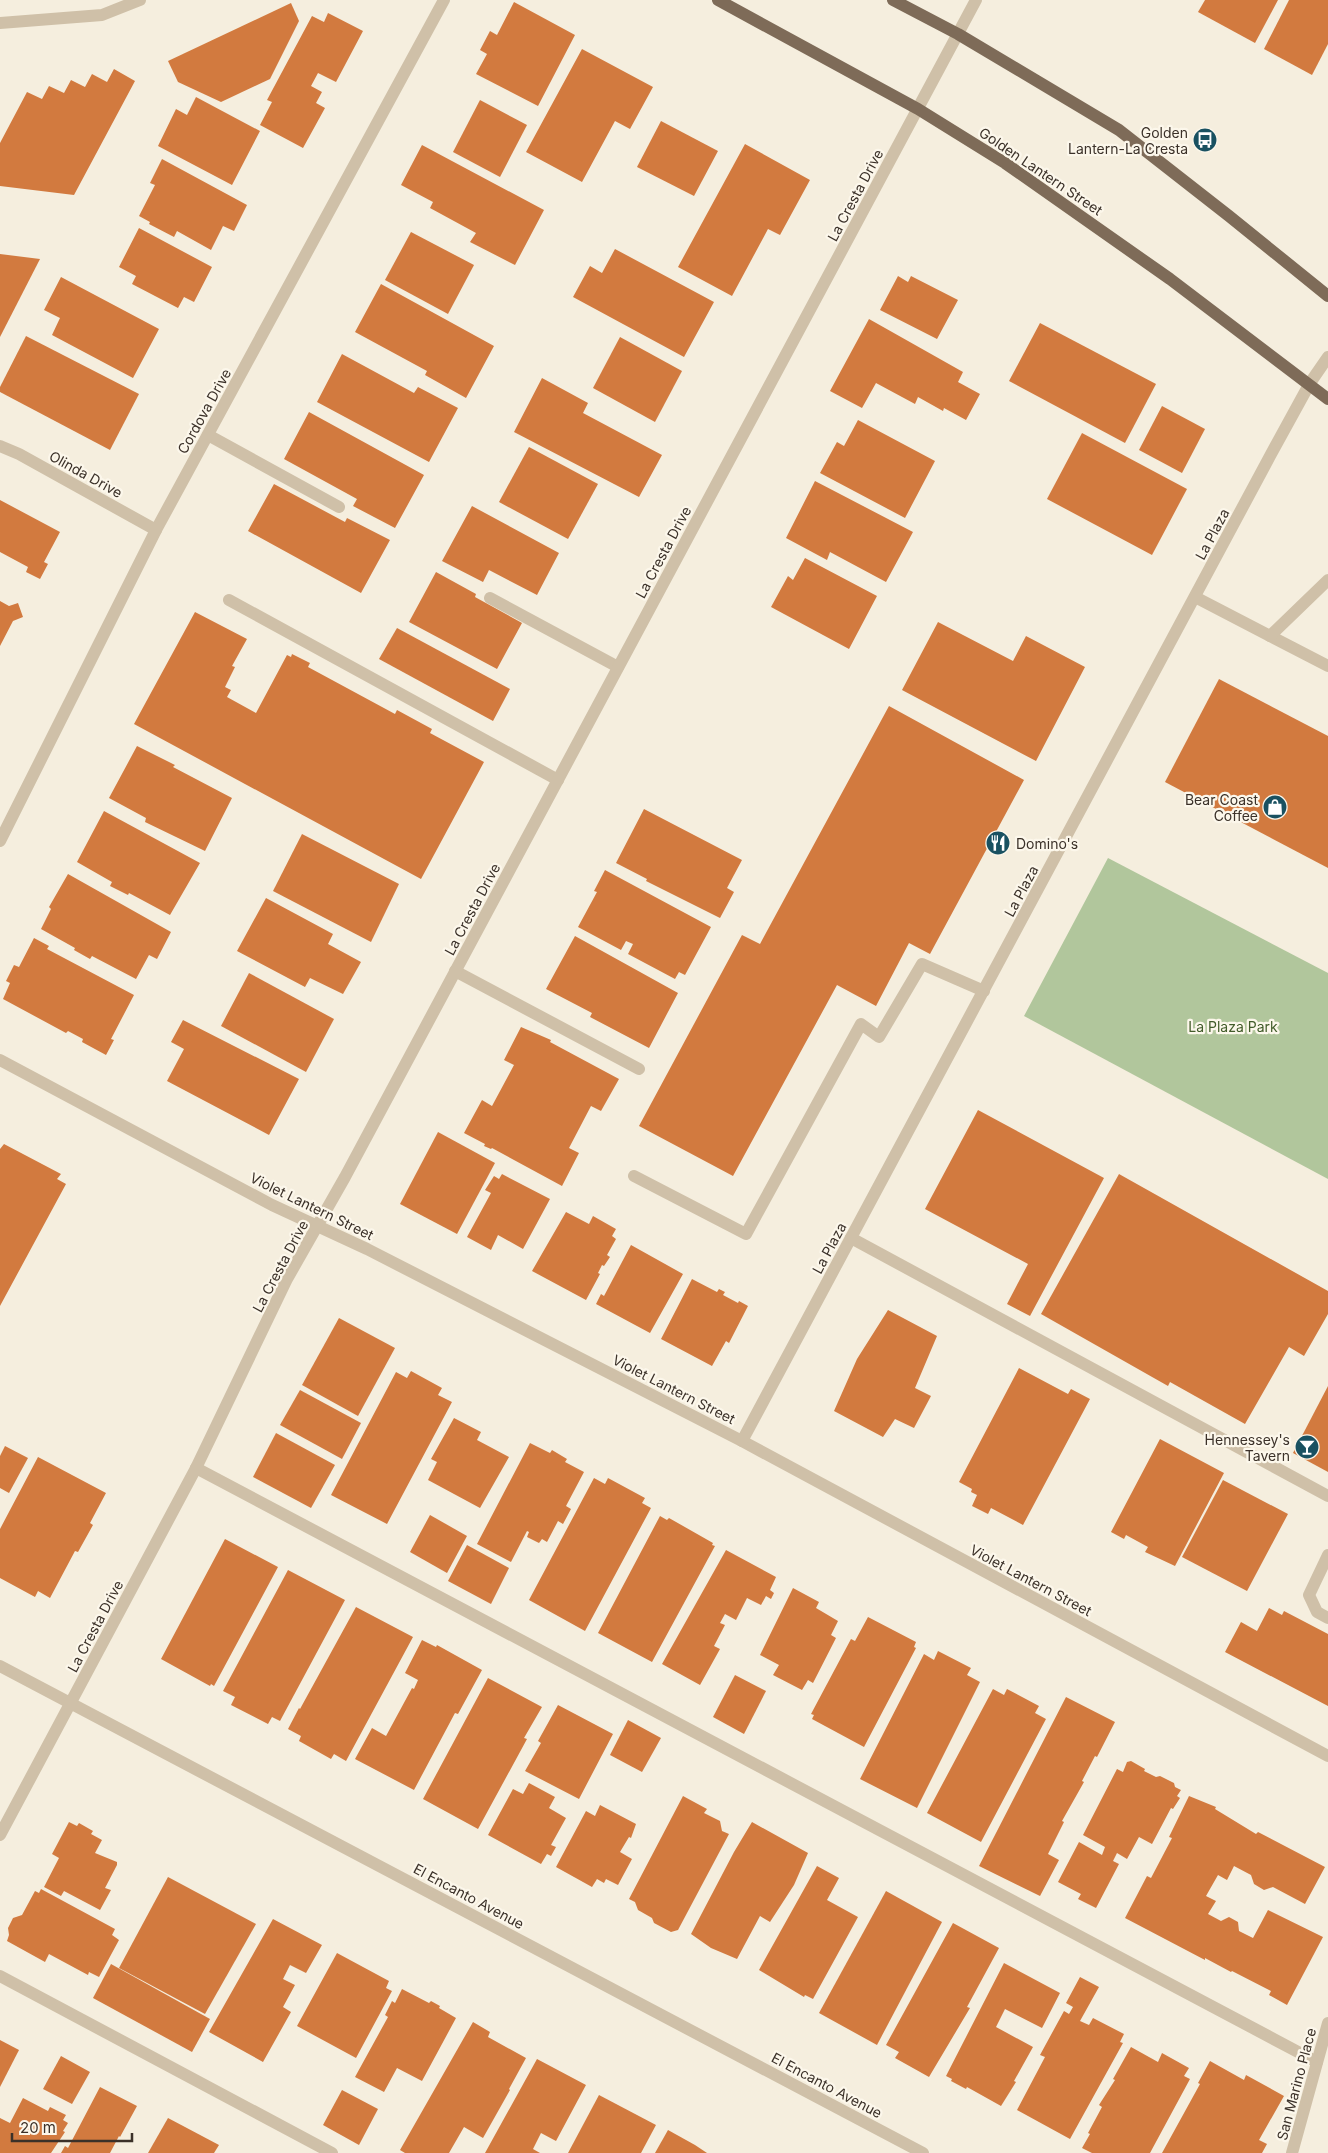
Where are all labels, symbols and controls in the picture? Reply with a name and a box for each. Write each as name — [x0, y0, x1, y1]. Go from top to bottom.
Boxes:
street label: Golden Lantern Street — [976, 123, 1106, 219]
place label: Golden Lantern-La Cresta — [1068, 124, 1188, 157]
bus stop icon: Golden Lantern-La Cresta — [1192, 127, 1218, 153]
street label: La Cresta Drive — [824, 146, 886, 244]
street label: Cordova Drive — [174, 365, 234, 457]
street label: Olinda Drive — [47, 447, 125, 501]
street label: La Cresta Drive — [632, 503, 694, 601]
street label: La Plaza — [1191, 506, 1233, 562]
place label: Bear Coast Coffee — [1185, 791, 1258, 824]
shop icon: Bear Coast Coffee — [1262, 794, 1288, 820]
restaurant icon: Domino's — [985, 830, 1011, 856]
place label: Domino's — [1016, 835, 1078, 852]
street label: La Cresta Drive — [441, 860, 503, 958]
street label: La Plaza — [1000, 863, 1042, 919]
park label: La Plaza Park — [1188, 1018, 1278, 1035]
street label: Violet Lantern Street — [247, 1169, 377, 1243]
street label: La Cresta Drive — [249, 1217, 311, 1315]
street label: La Plaza — [808, 1220, 850, 1276]
street label: Violet Lantern Street — [610, 1351, 739, 1427]
place label: Hennessey's Tavern — [1205, 1431, 1290, 1464]
bar icon: Hennessey's Tavern — [1294, 1434, 1320, 1460]
street label: Violet Lantern Street — [967, 1541, 1095, 1619]
street label: La Cresta Drive — [64, 1577, 126, 1675]
street label: El Encanto Avenue — [411, 1860, 527, 1932]
street label: San Marino Place — [1273, 2026, 1319, 2142]
street label: El Encanto Avenue — [769, 2049, 885, 2121]
scale bar — [12, 2110, 132, 2142]
text: 20 m — [20, 2118, 56, 2137]

